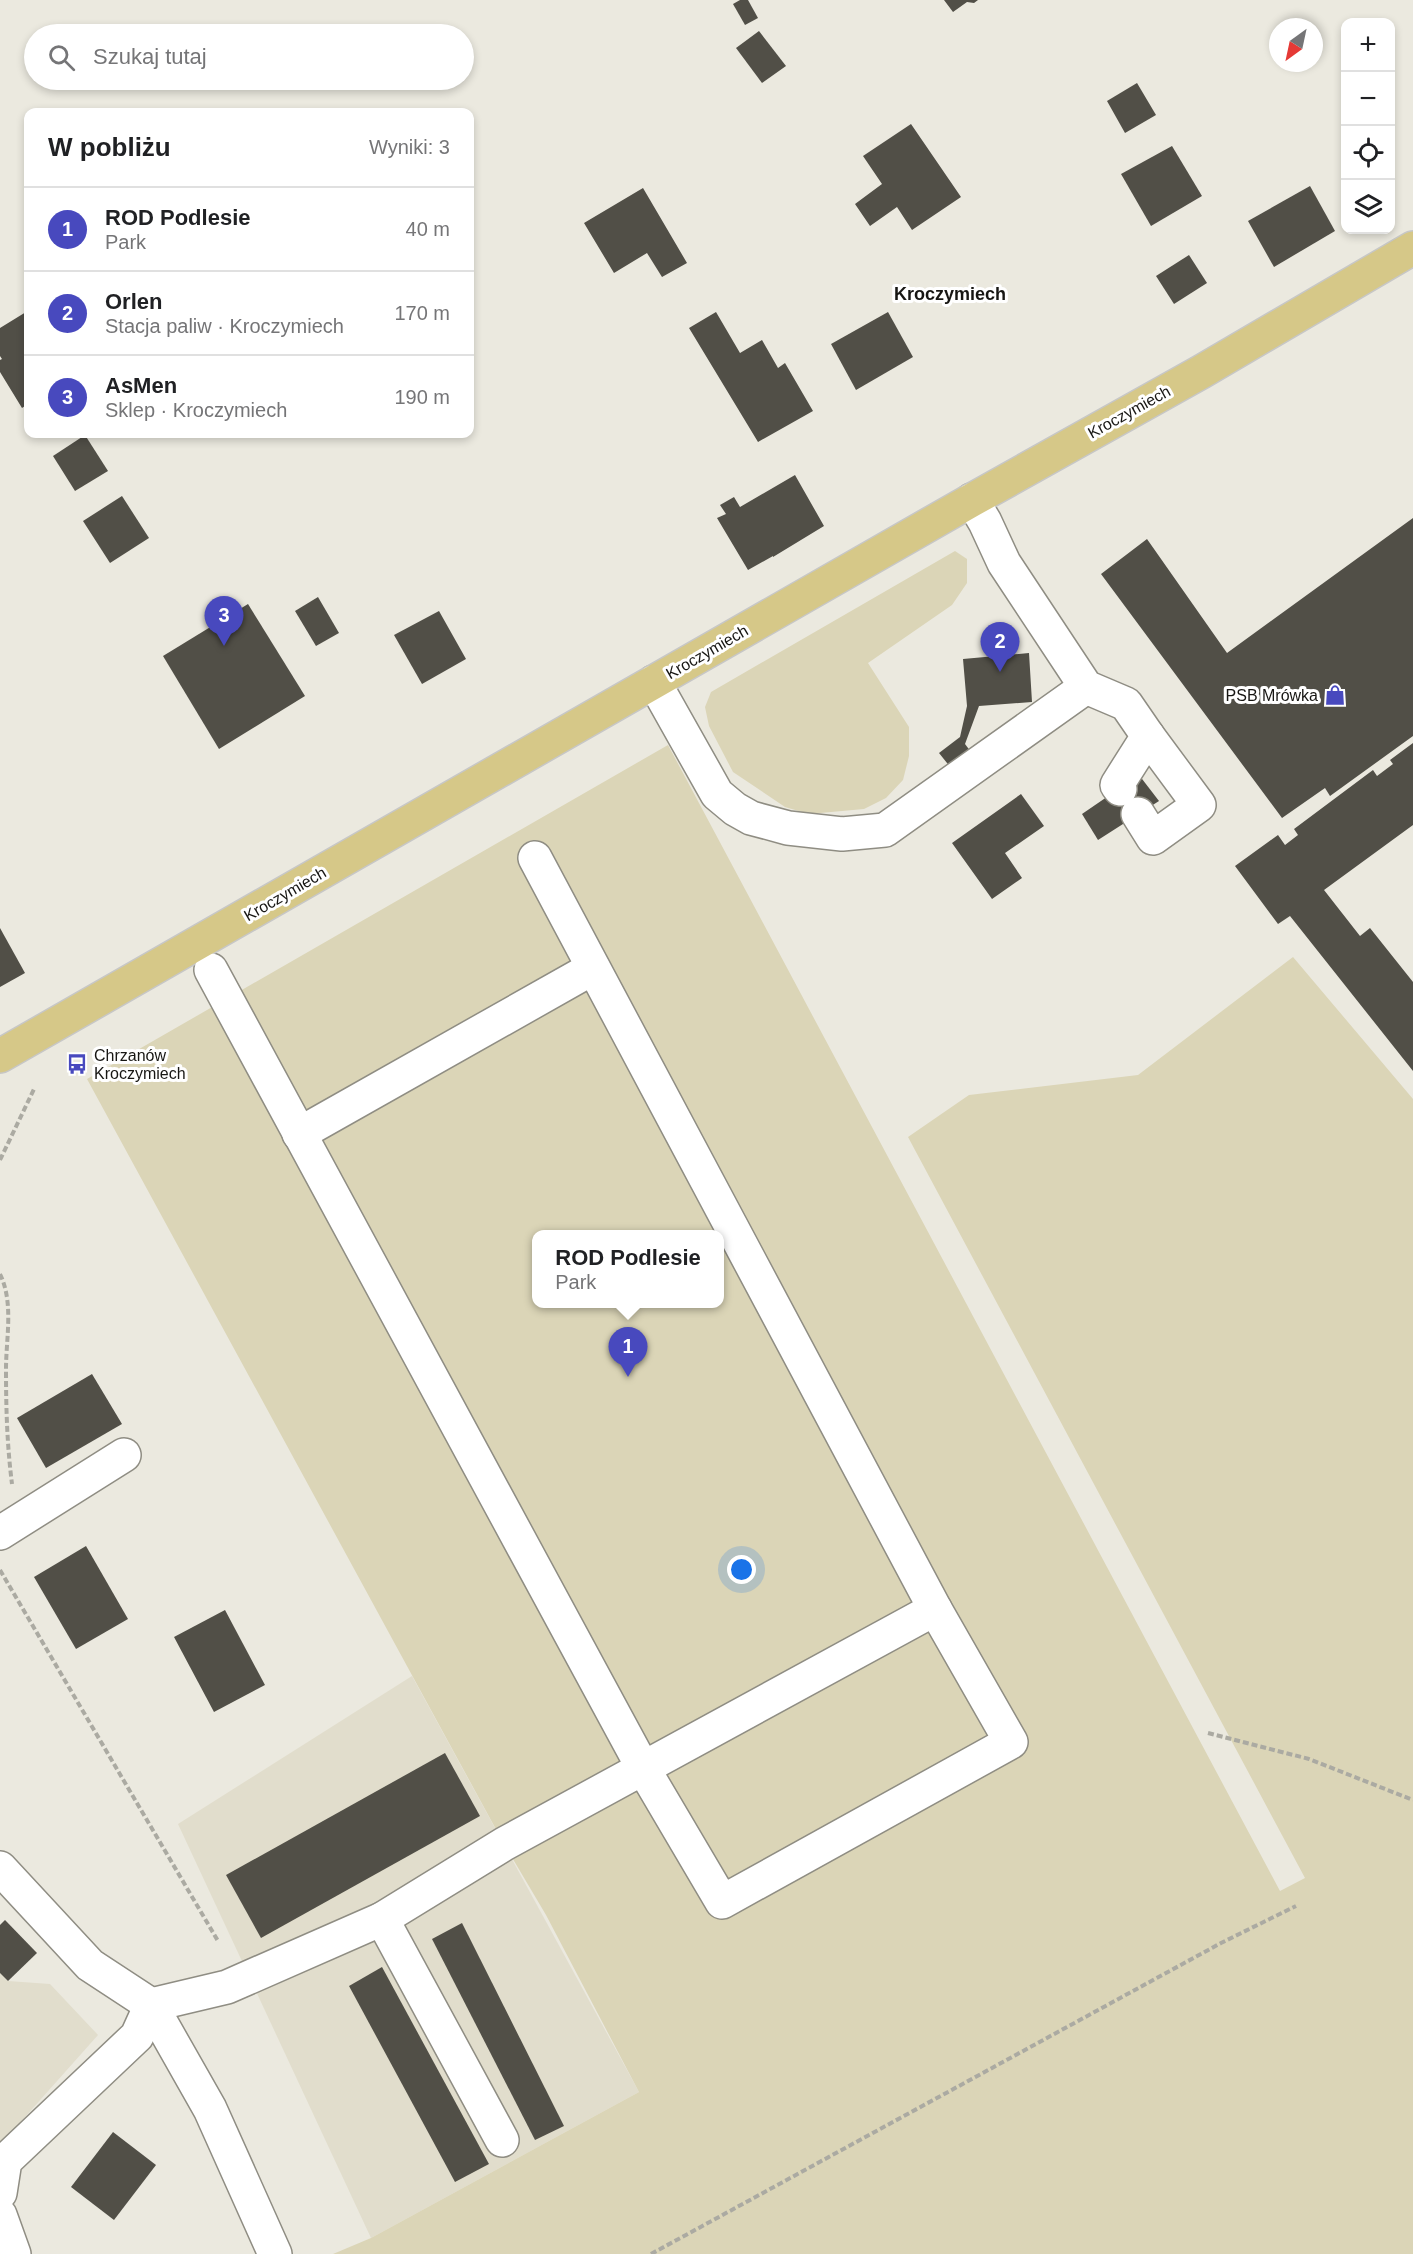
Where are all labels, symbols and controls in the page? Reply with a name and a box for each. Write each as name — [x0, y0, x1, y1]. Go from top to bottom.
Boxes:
north arrow — [1269, 18, 1323, 72]
map controls — [1341, 18, 1395, 234]
button: + — [1341, 18, 1395, 72]
search box — [24, 24, 474, 90]
icon: search — [45, 41, 78, 74]
text: Szukaj tutaj — [93, 44, 207, 69]
button: − — [1341, 72, 1395, 126]
button: locate — [1341, 126, 1395, 180]
text: W pobliżu — [48, 132, 171, 162]
text: Wyniki: 3 — [369, 136, 450, 158]
button: layers — [1341, 180, 1395, 234]
text: ROD Podlesie — [105, 205, 250, 230]
text: 1 — [62, 218, 73, 240]
text: 40 m — [406, 218, 450, 240]
text: Park — [105, 231, 146, 253]
district label: Kroczymiech — [894, 284, 1006, 304]
text: Orlen — [105, 289, 162, 314]
text: 2 — [62, 302, 73, 324]
text: 170 m — [394, 302, 450, 324]
text: Stacja paliw · Kroczymiech — [105, 315, 344, 337]
text: AsMen — [105, 373, 177, 398]
street label: Kroczymiech — [1085, 382, 1173, 442]
text: 3 — [62, 386, 73, 408]
text: 190 m — [394, 386, 450, 408]
text: Sklep · Kroczymiech — [105, 399, 287, 421]
pin: 3 — [204, 596, 244, 646]
street label: Kroczymiech — [663, 622, 751, 682]
pin: 2 — [980, 622, 1020, 672]
shop icon: PSB Mrówka — [1323, 683, 1347, 707]
place label: PSB Mrówka — [1226, 687, 1318, 704]
street label: Kroczymiech — [241, 864, 329, 924]
place label: Chrzanów Kroczymiech — [94, 1047, 186, 1082]
bus stop icon: Chrzanów Kroczymiech — [65, 1052, 89, 1076]
popup — [532, 1230, 724, 1308]
text: ROD Podlesie — [555, 1245, 701, 1270]
text: Park — [555, 1271, 596, 1293]
pin: 1 — [608, 1328, 648, 1377]
your location — [727, 1555, 756, 1584]

